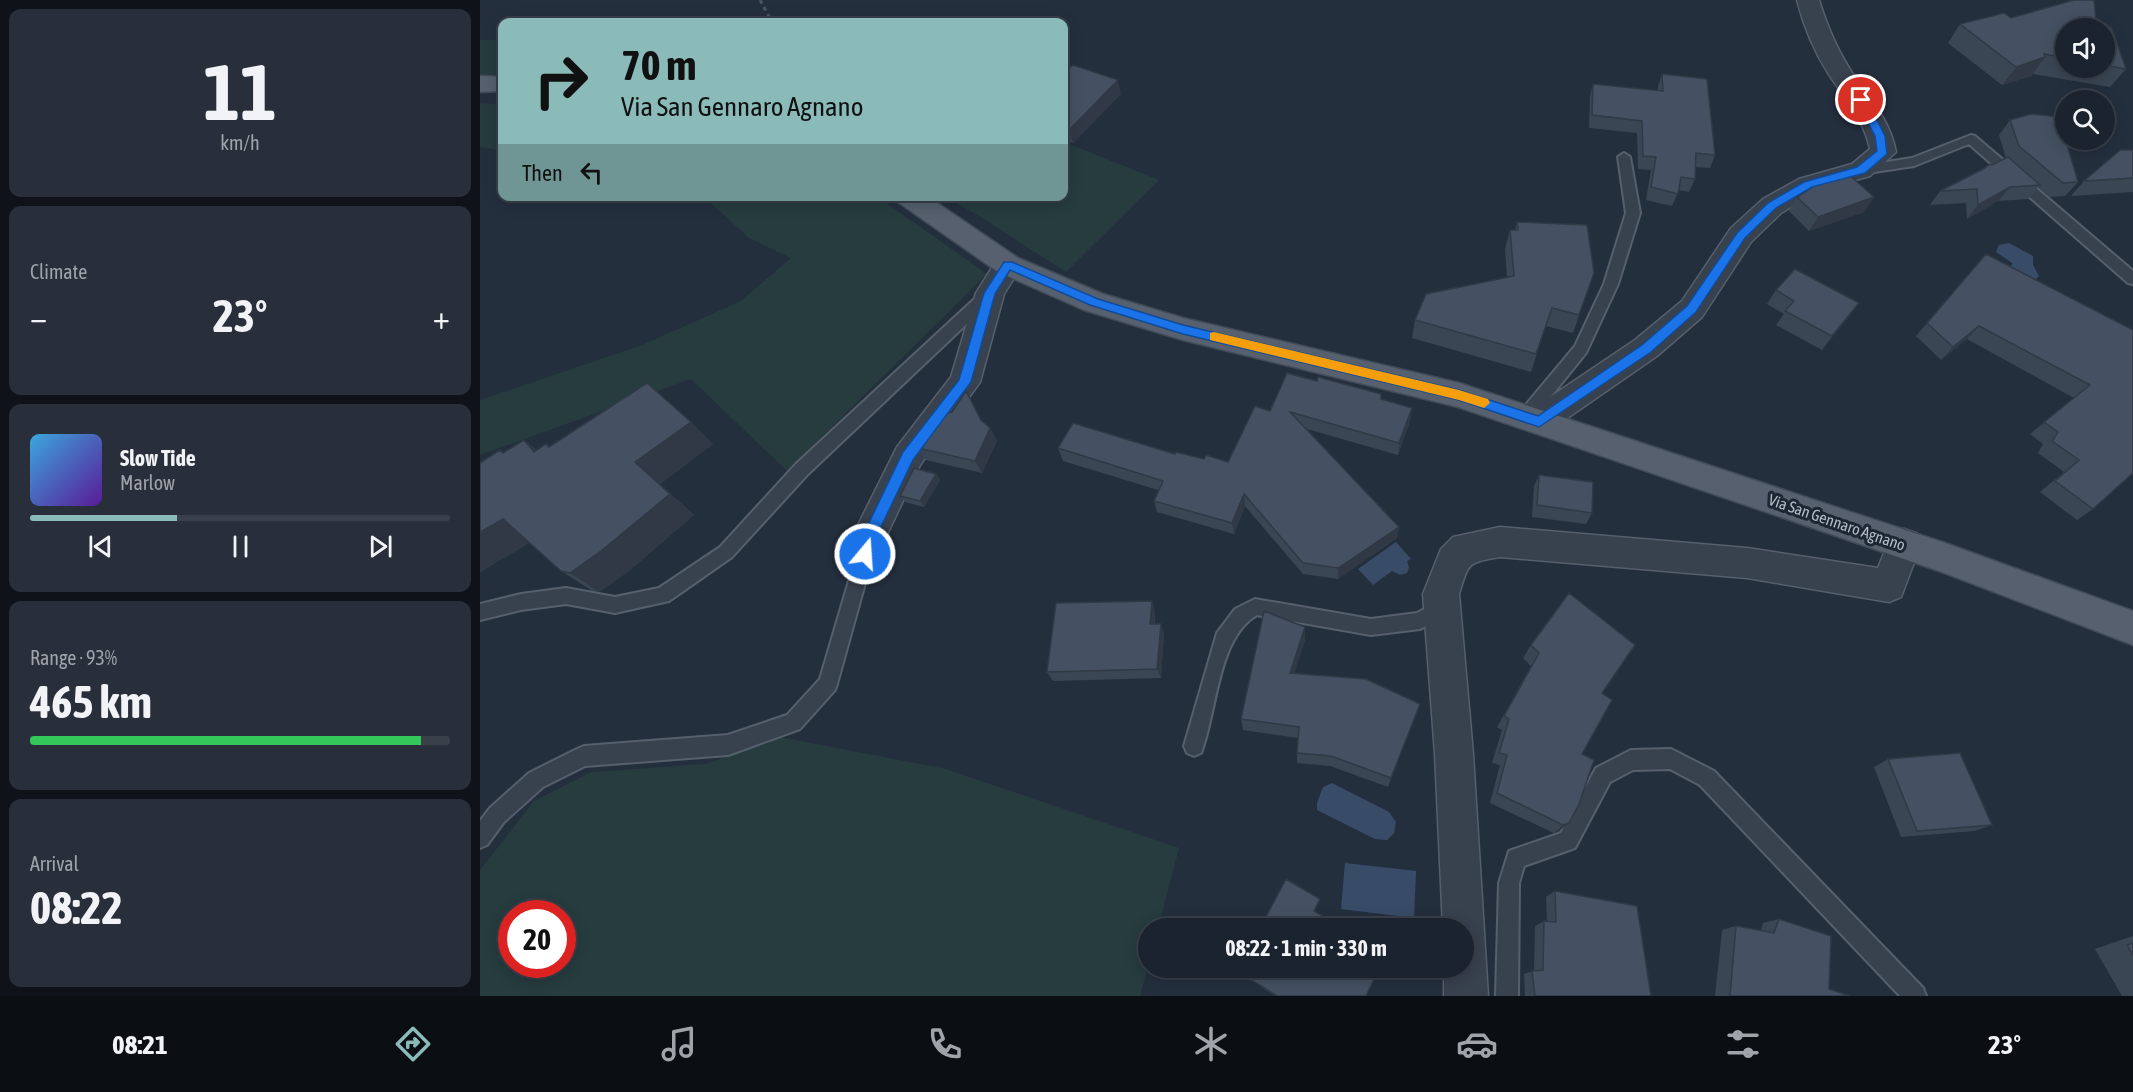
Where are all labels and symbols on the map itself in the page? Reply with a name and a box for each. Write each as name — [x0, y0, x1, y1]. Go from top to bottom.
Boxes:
pin — [1835, 74, 1886, 125]
street label: Via San Gennaro Agnano — [1766, 490, 1908, 555]
position arrow — [833, 522, 897, 586]
speed limit sign: 20 — [498, 900, 576, 978]

